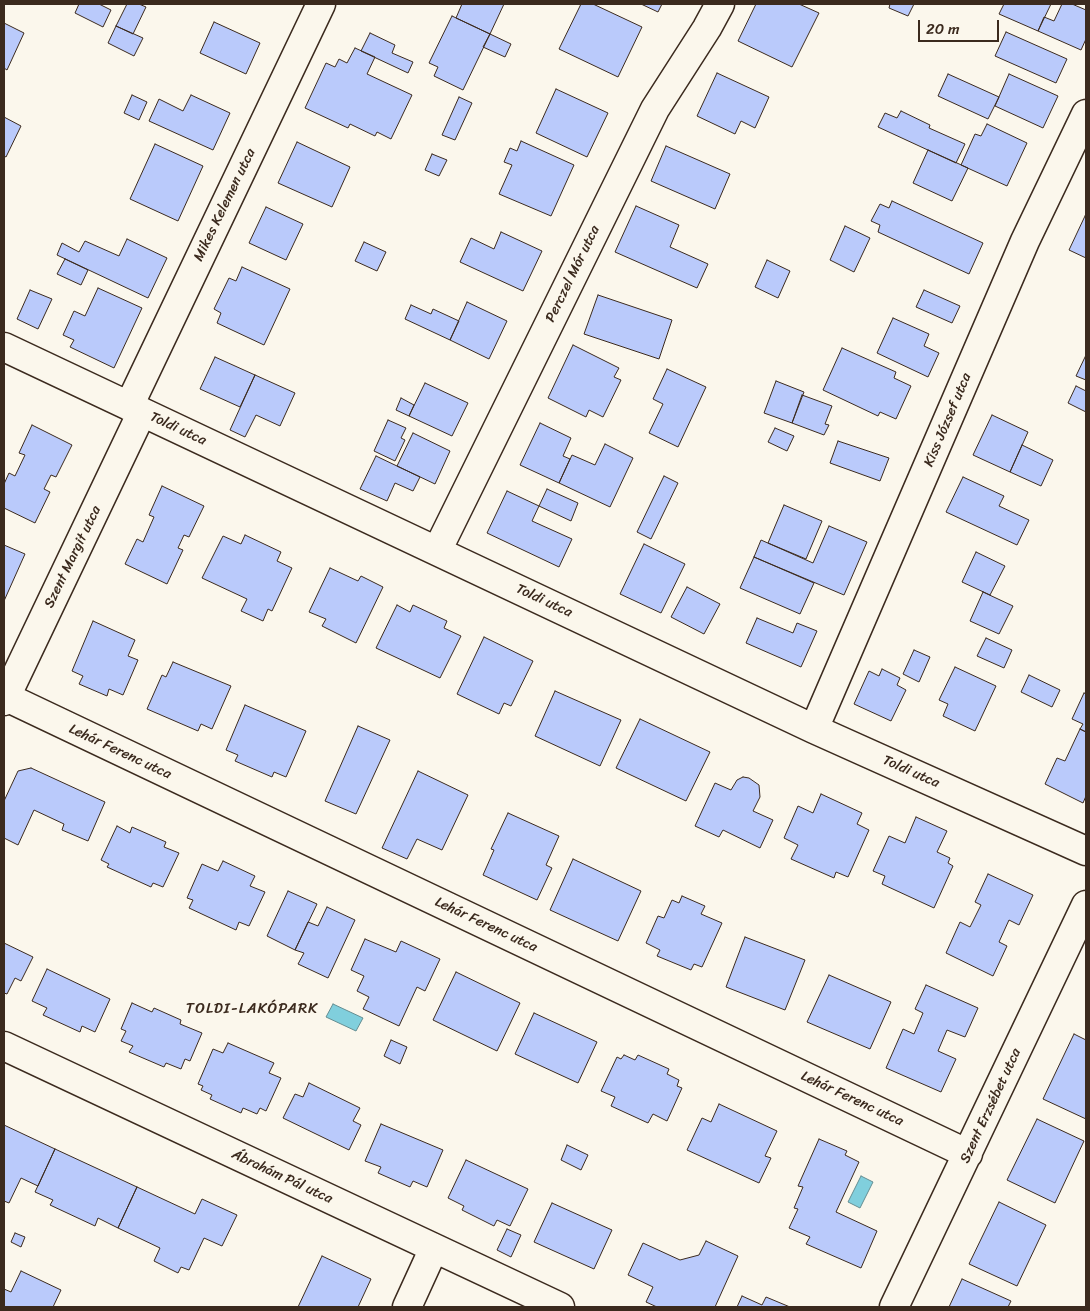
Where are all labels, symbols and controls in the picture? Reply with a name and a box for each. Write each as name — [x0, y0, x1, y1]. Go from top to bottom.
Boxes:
scale bar — [920, 10, 1001, 42]
text: 20 m — [926, 16, 960, 42]
street label: Mikes Kelemen utca — [190, 146, 260, 264]
street label: Perczel Mór utca — [542, 223, 604, 325]
street label: Kiss József utca — [921, 371, 975, 469]
street label: Toldi utca — [147, 409, 209, 449]
street label: Szent Margit utca — [41, 503, 105, 611]
street label: Toldi utca — [513, 581, 575, 621]
street label: Lehár Ferenc utca — [66, 721, 174, 783]
street label: Toldi utca — [880, 752, 942, 792]
street label: Lehár Ferenc utca — [432, 894, 540, 956]
district label: TOLDI-LAKÓPARK — [184, 1000, 320, 1018]
street label: Szent Erzsébet utca — [957, 1046, 1025, 1166]
street label: Lehár Ferenc utca — [798, 1068, 906, 1130]
street label: Ábrahám Pál utca — [229, 1146, 335, 1208]

